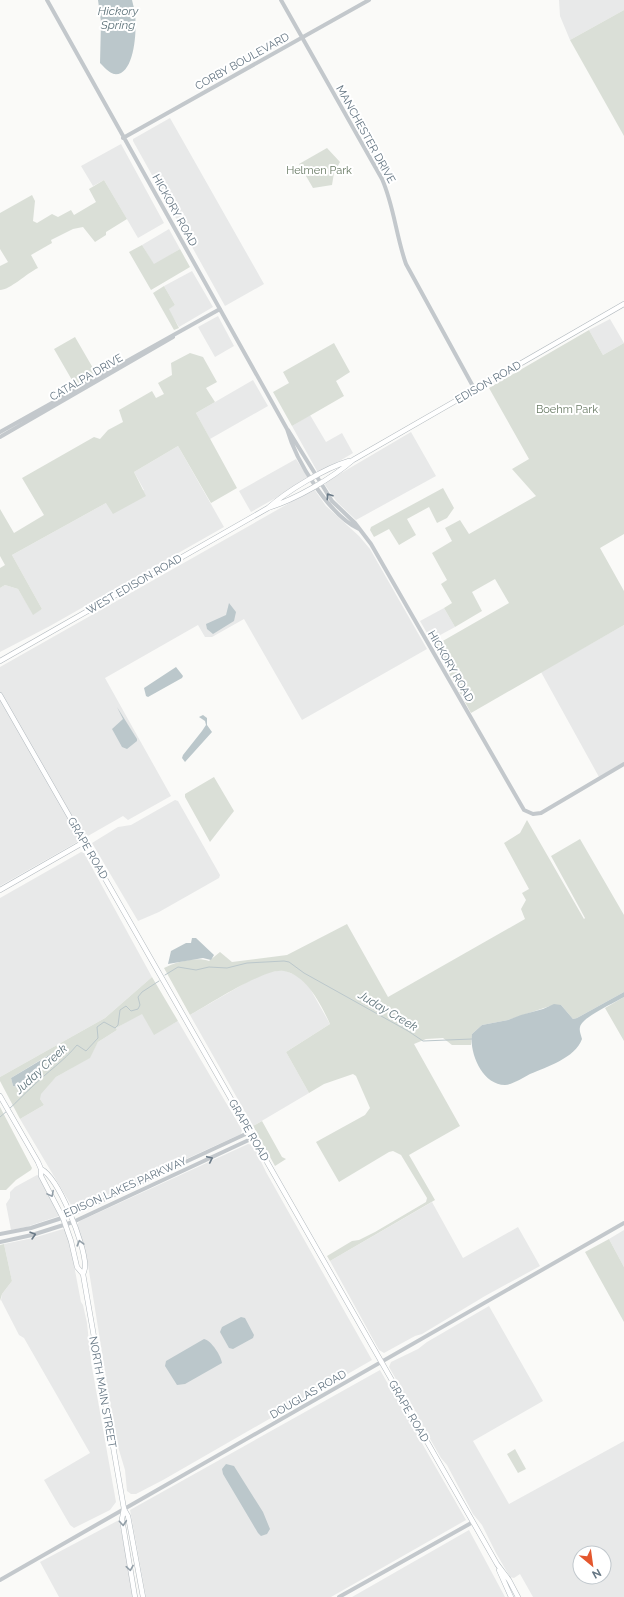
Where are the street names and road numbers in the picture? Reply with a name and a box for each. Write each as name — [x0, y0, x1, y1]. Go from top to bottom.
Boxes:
street label: CORBY BOULEVARD — [193, 30, 292, 93]
street label: MANCHESTER DRIVE — [333, 83, 398, 186]
street label: HICKORY ROAD — [149, 172, 200, 249]
street label: CATALPA DRIVE — [47, 351, 125, 404]
street label: EDISON ROAD — [453, 358, 524, 407]
street label: WEST EDISON ROAD — [84, 552, 184, 617]
street label: HICKORY ROAD — [425, 628, 476, 704]
street label: GRAPE ROAD — [65, 815, 111, 882]
street label: GRAPE ROAD — [226, 1097, 272, 1164]
street label: EDISON LAKES PARKWAY — [62, 1154, 189, 1220]
street label: NORTH MAIN STREET — [86, 1335, 119, 1449]
street label: DOUGLAS ROAD — [268, 1367, 349, 1422]
street label: GRAPE ROAD — [386, 1378, 432, 1445]

